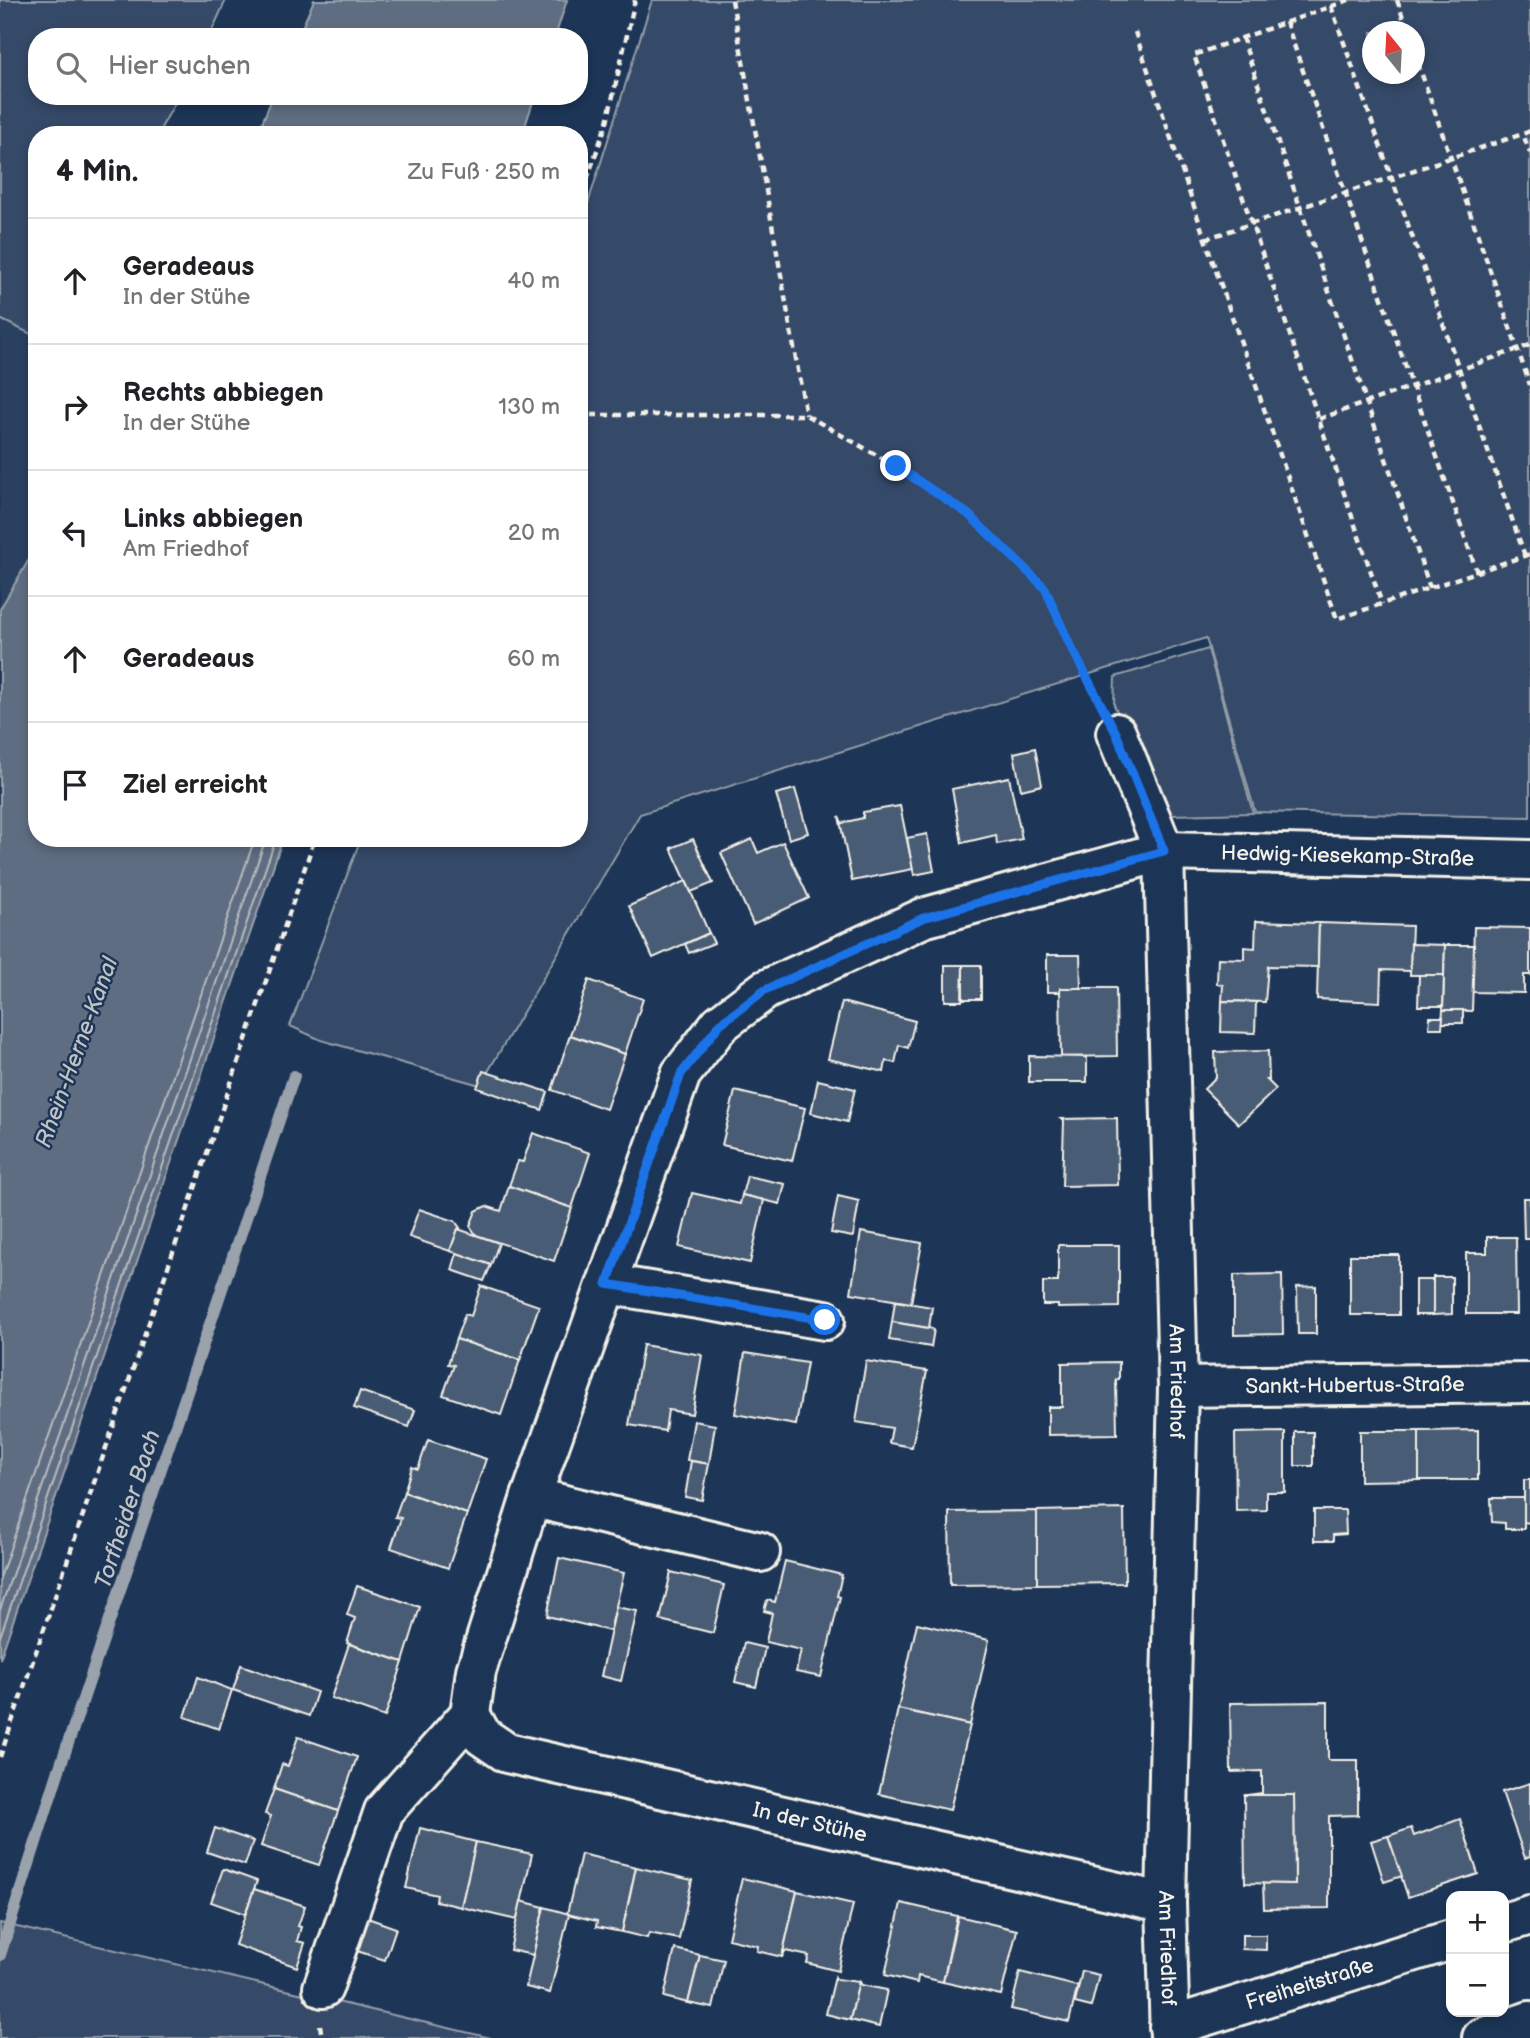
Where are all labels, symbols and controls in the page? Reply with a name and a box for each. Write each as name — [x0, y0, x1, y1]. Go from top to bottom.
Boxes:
north arrow — [1362, 21, 1425, 84]
search box — [28, 28, 588, 105]
icon: search — [52, 48, 90, 86]
text: Hier suchen — [108, 51, 251, 82]
text: 4 Min. — [56, 154, 138, 190]
text: Zu Fuß · 250 m — [408, 158, 560, 186]
text: Geradeaus — [123, 252, 254, 283]
icon: ahead — [56, 262, 94, 300]
text: 40 m — [507, 267, 560, 295]
text: In der Stühe — [123, 283, 250, 311]
text: Rechts abbiegen — [123, 378, 324, 409]
icon: right — [56, 388, 94, 426]
text: 130 m — [498, 393, 560, 421]
text: In der Stühe — [123, 409, 250, 437]
route end — [880, 450, 911, 481]
text: Links abbiegen — [123, 504, 303, 535]
icon: left — [56, 514, 94, 552]
text: 20 m — [508, 519, 560, 547]
text: Am Friedhof — [123, 535, 249, 563]
icon: ahead — [56, 640, 94, 678]
text: Geradeaus — [123, 644, 254, 675]
text: 60 m — [507, 645, 560, 673]
icon: arrive — [56, 766, 94, 804]
text: Ziel erreicht — [123, 770, 267, 801]
street label: Hedwig-Kiesekamp-Straße — [1221, 840, 1474, 872]
water label: Rhein-Herne-Kanal — [29, 953, 125, 1151]
route start — [809, 1304, 840, 1335]
street label: Am Friedhof — [1163, 1323, 1190, 1440]
street label: Sankt-Hubertus-Straße — [1245, 1372, 1465, 1399]
water label: Torfheider Bach — [89, 1426, 167, 1592]
street label: In der Stühe — [750, 1797, 869, 1848]
street label: Am Friedhof — [1153, 1890, 1181, 2007]
map controls — [1446, 1891, 1509, 2017]
button: + — [1446, 1891, 1509, 1954]
street label: Freiheitstraße — [1243, 1953, 1377, 2016]
button: − — [1446, 1954, 1509, 2017]

